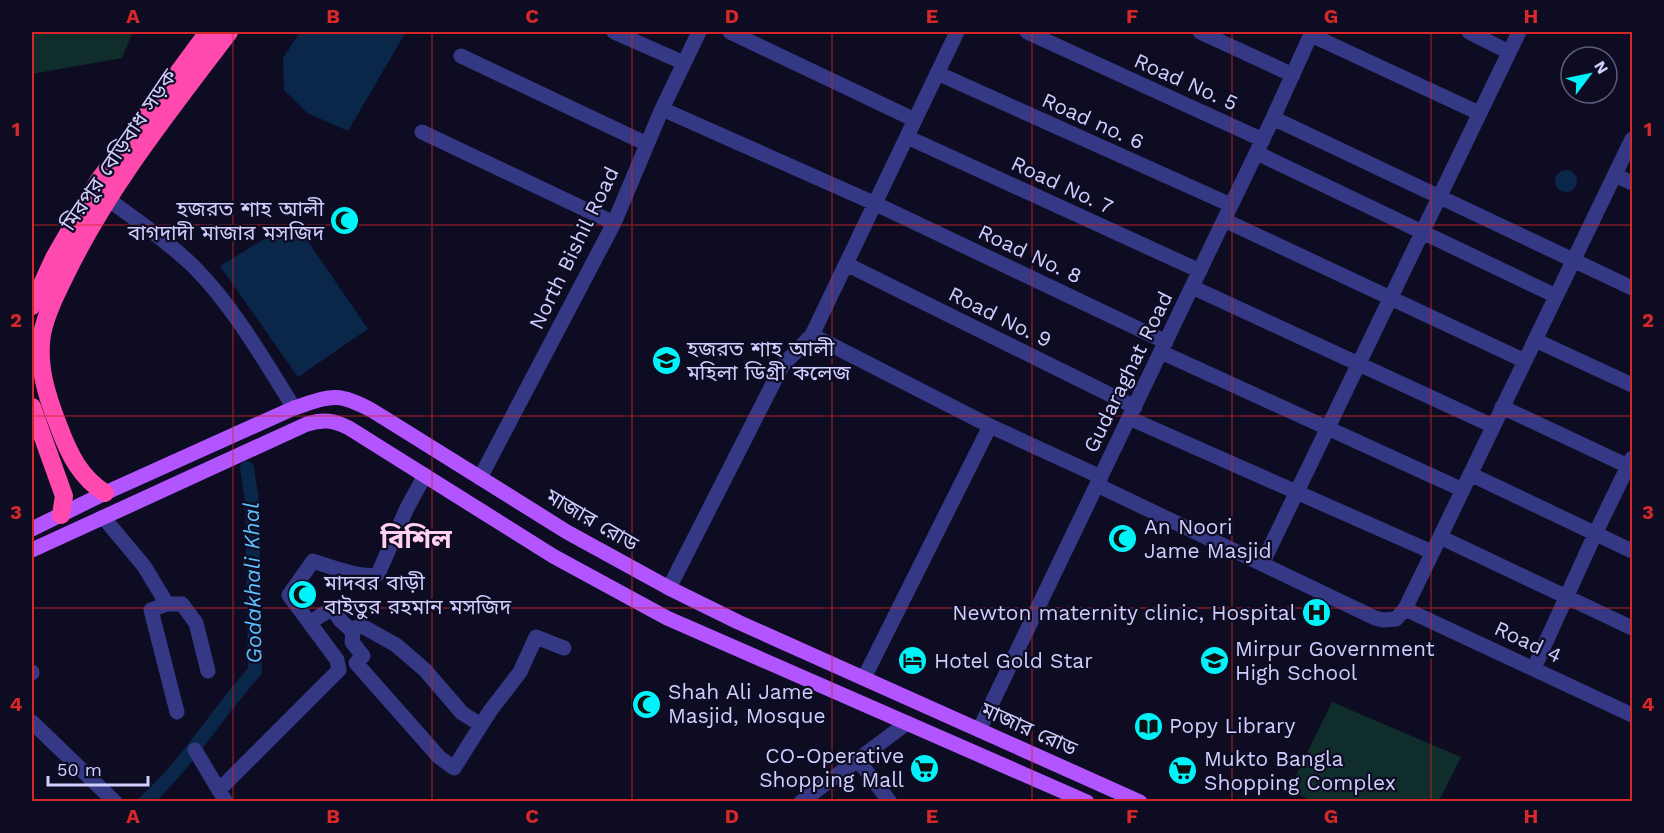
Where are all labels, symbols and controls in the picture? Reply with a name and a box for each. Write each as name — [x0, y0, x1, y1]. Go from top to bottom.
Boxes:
text: A — [126, 4, 140, 28]
text: B — [326, 4, 340, 28]
text: C — [525, 4, 539, 28]
text: D — [725, 4, 739, 28]
text: E — [926, 4, 938, 28]
text: F — [1126, 4, 1138, 28]
text: G — [1324, 4, 1338, 28]
text: H — [1524, 4, 1538, 28]
north arrow — [1559, 45, 1619, 105]
street label: Road No. 5 — [1130, 48, 1242, 116]
text: N — [1590, 57, 1612, 77]
street label: মিরপুর বেড়িবাধ সড়ক — [55, 63, 182, 236]
street label: Road no. 6 — [1038, 87, 1148, 154]
text: 1 — [12, 117, 20, 141]
text: 1 — [1644, 117, 1652, 141]
street label: Road No. 7 — [1007, 150, 1117, 219]
street label: North Bishil Road — [523, 162, 624, 333]
place label: হজরত শাহ আলী বাগদাদী মাজার মসজিদ — [127, 196, 324, 245]
mosque icon: হজরত শাহ আলী বাগদাদী মাজার মসজিদ — [329, 205, 361, 237]
street label: Road No. 8 — [974, 219, 1086, 288]
street label: Road No. 9 — [945, 281, 1056, 352]
street label: Gudaraghat Road — [1078, 287, 1177, 456]
text: 2 — [10, 308, 22, 332]
text: 2 — [1642, 308, 1654, 332]
place label: হজরত শাহ আলী মহিলা ডিগ্রী কলেজ — [686, 336, 852, 385]
school or university icon: হজরত শাহ আলী মহিলা ডিগ্রী কলেজ — [650, 345, 682, 377]
street label: মাজার রোড — [541, 483, 644, 557]
text: 3 — [10, 500, 22, 524]
text: 3 — [1642, 500, 1654, 524]
water label: Godakhali Khal — [239, 502, 266, 664]
place label: An Noori Jame Masjid — [1144, 514, 1272, 563]
district label: বিশিল — [379, 523, 452, 555]
mosque icon: An Noori Jame Masjid — [1107, 523, 1139, 555]
place label: মাদবর বাড়ী বাইতুর রহমান মসজিদ — [323, 570, 511, 620]
mosque icon: মাদবর বাড়ী বাইতুর রহমান মসজিদ — [287, 579, 319, 611]
hospital icon: Newton maternity clinic, Hospital — [1301, 597, 1333, 629]
place label: Newton maternity clinic, Hospital — [952, 600, 1297, 625]
street label: Road 4 — [1491, 615, 1566, 668]
place label: Mirpur Government High School — [1235, 636, 1435, 685]
hotel icon: Hotel Gold Star — [897, 645, 929, 677]
school or university icon: Mirpur Government High School — [1198, 645, 1230, 677]
place label: Hotel Gold Star — [934, 648, 1093, 673]
place label: Shah Ali Jame Masjid, Mosque — [668, 679, 826, 728]
mosque icon: Shah Ali Jame Masjid, Mosque — [631, 688, 663, 720]
text: 4 — [10, 692, 23, 716]
text: 4 — [1642, 692, 1655, 716]
street label: মাজার রোড — [976, 696, 1082, 761]
library icon: Popy Library — [1132, 710, 1164, 742]
place label: Popy Library — [1169, 713, 1296, 738]
place label: CO-Operative Shopping Mall — [759, 743, 905, 792]
place label: Mukto Bangla Shopping Complex — [1204, 746, 1396, 795]
scale bar — [48, 749, 148, 787]
supermarket icon: CO-Operative Shopping Mall — [909, 752, 941, 784]
supermarket icon: Mukto Bangla Shopping Complex — [1167, 755, 1199, 787]
text: 50 m — [57, 759, 102, 780]
text: A — [126, 804, 140, 828]
text: B — [326, 804, 340, 828]
text: C — [525, 804, 539, 828]
text: D — [725, 804, 739, 828]
text: E — [926, 804, 938, 828]
text: F — [1126, 804, 1138, 828]
text: G — [1324, 804, 1338, 828]
text: H — [1524, 804, 1538, 828]

